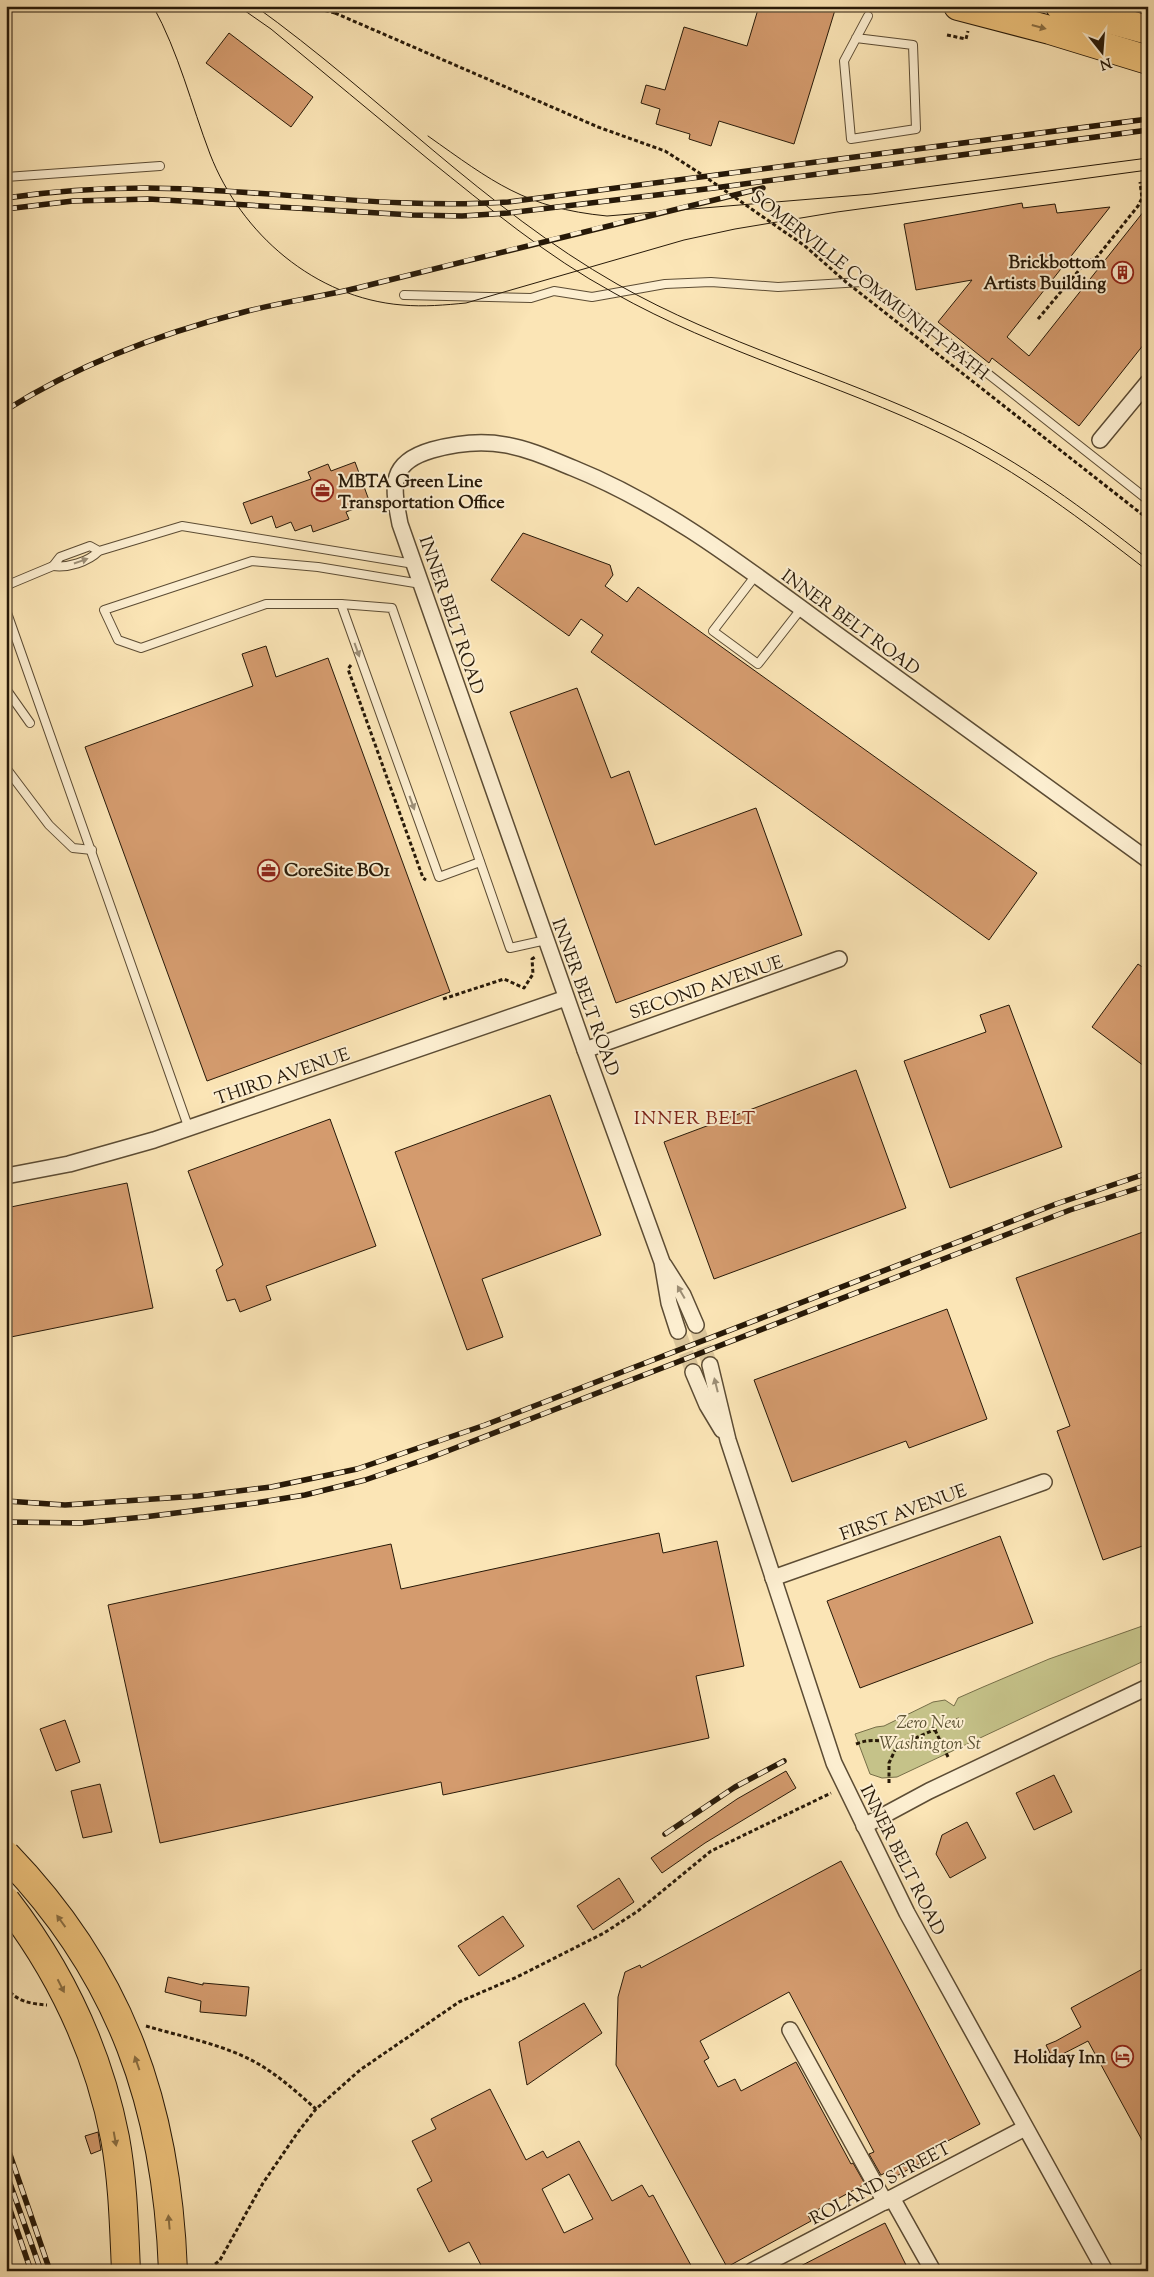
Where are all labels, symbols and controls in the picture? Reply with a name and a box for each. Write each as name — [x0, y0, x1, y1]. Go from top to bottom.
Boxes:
one-way arrow — [1032, 24, 1047, 32]
north arrow — [1076, 28, 1126, 78]
text: N — [1097, 51, 1113, 74]
street label: SOMERVILLE COMMUNITY PATH — [744, 185, 993, 388]
place label: Brickbottom Artists Building — [983, 251, 1106, 298]
building icon: Brickbottom Artists Building — [1110, 260, 1134, 284]
place label: MBTA Green Line Transportation Office — [338, 470, 505, 517]
office icon: MBTA Green Line Transportation Office — [310, 479, 334, 503]
street label: INNER BELT ROAD — [411, 533, 489, 698]
one-way arrow — [74, 557, 89, 565]
street label: INNER BELT ROAD — [775, 564, 925, 683]
one-way arrow — [354, 643, 362, 658]
one-way arrow — [409, 795, 417, 810]
office icon: CoreSite BO1 — [256, 858, 280, 882]
place label: CoreSite BO1 — [284, 859, 391, 885]
street label: INNER BELT ROAD — [544, 915, 625, 1080]
street label: SECOND AVENUE — [626, 950, 787, 1027]
street label: THIRD AVENUE — [212, 1043, 354, 1113]
district label: INNER BELT — [634, 1106, 756, 1133]
one-way arrow — [677, 1285, 685, 1300]
one-way arrow — [712, 1378, 720, 1393]
street label: FIRST AVENUE — [837, 1479, 971, 1549]
park label: Zero New Washington St — [879, 1711, 982, 1758]
street label: INNER BELT ROAD — [852, 1781, 950, 1941]
one-way arrow — [56, 1914, 66, 1928]
one-way arrow — [58, 1979, 66, 1993]
hotel icon: Holiday Inn — [1110, 2045, 1134, 2069]
place label: Holiday Inn — [1014, 2046, 1106, 2072]
one-way arrow — [133, 2055, 141, 2070]
one-way arrow — [111, 2131, 119, 2147]
street label: ROLAND STREET — [806, 2136, 956, 2233]
one-way arrow — [165, 2214, 173, 2230]

